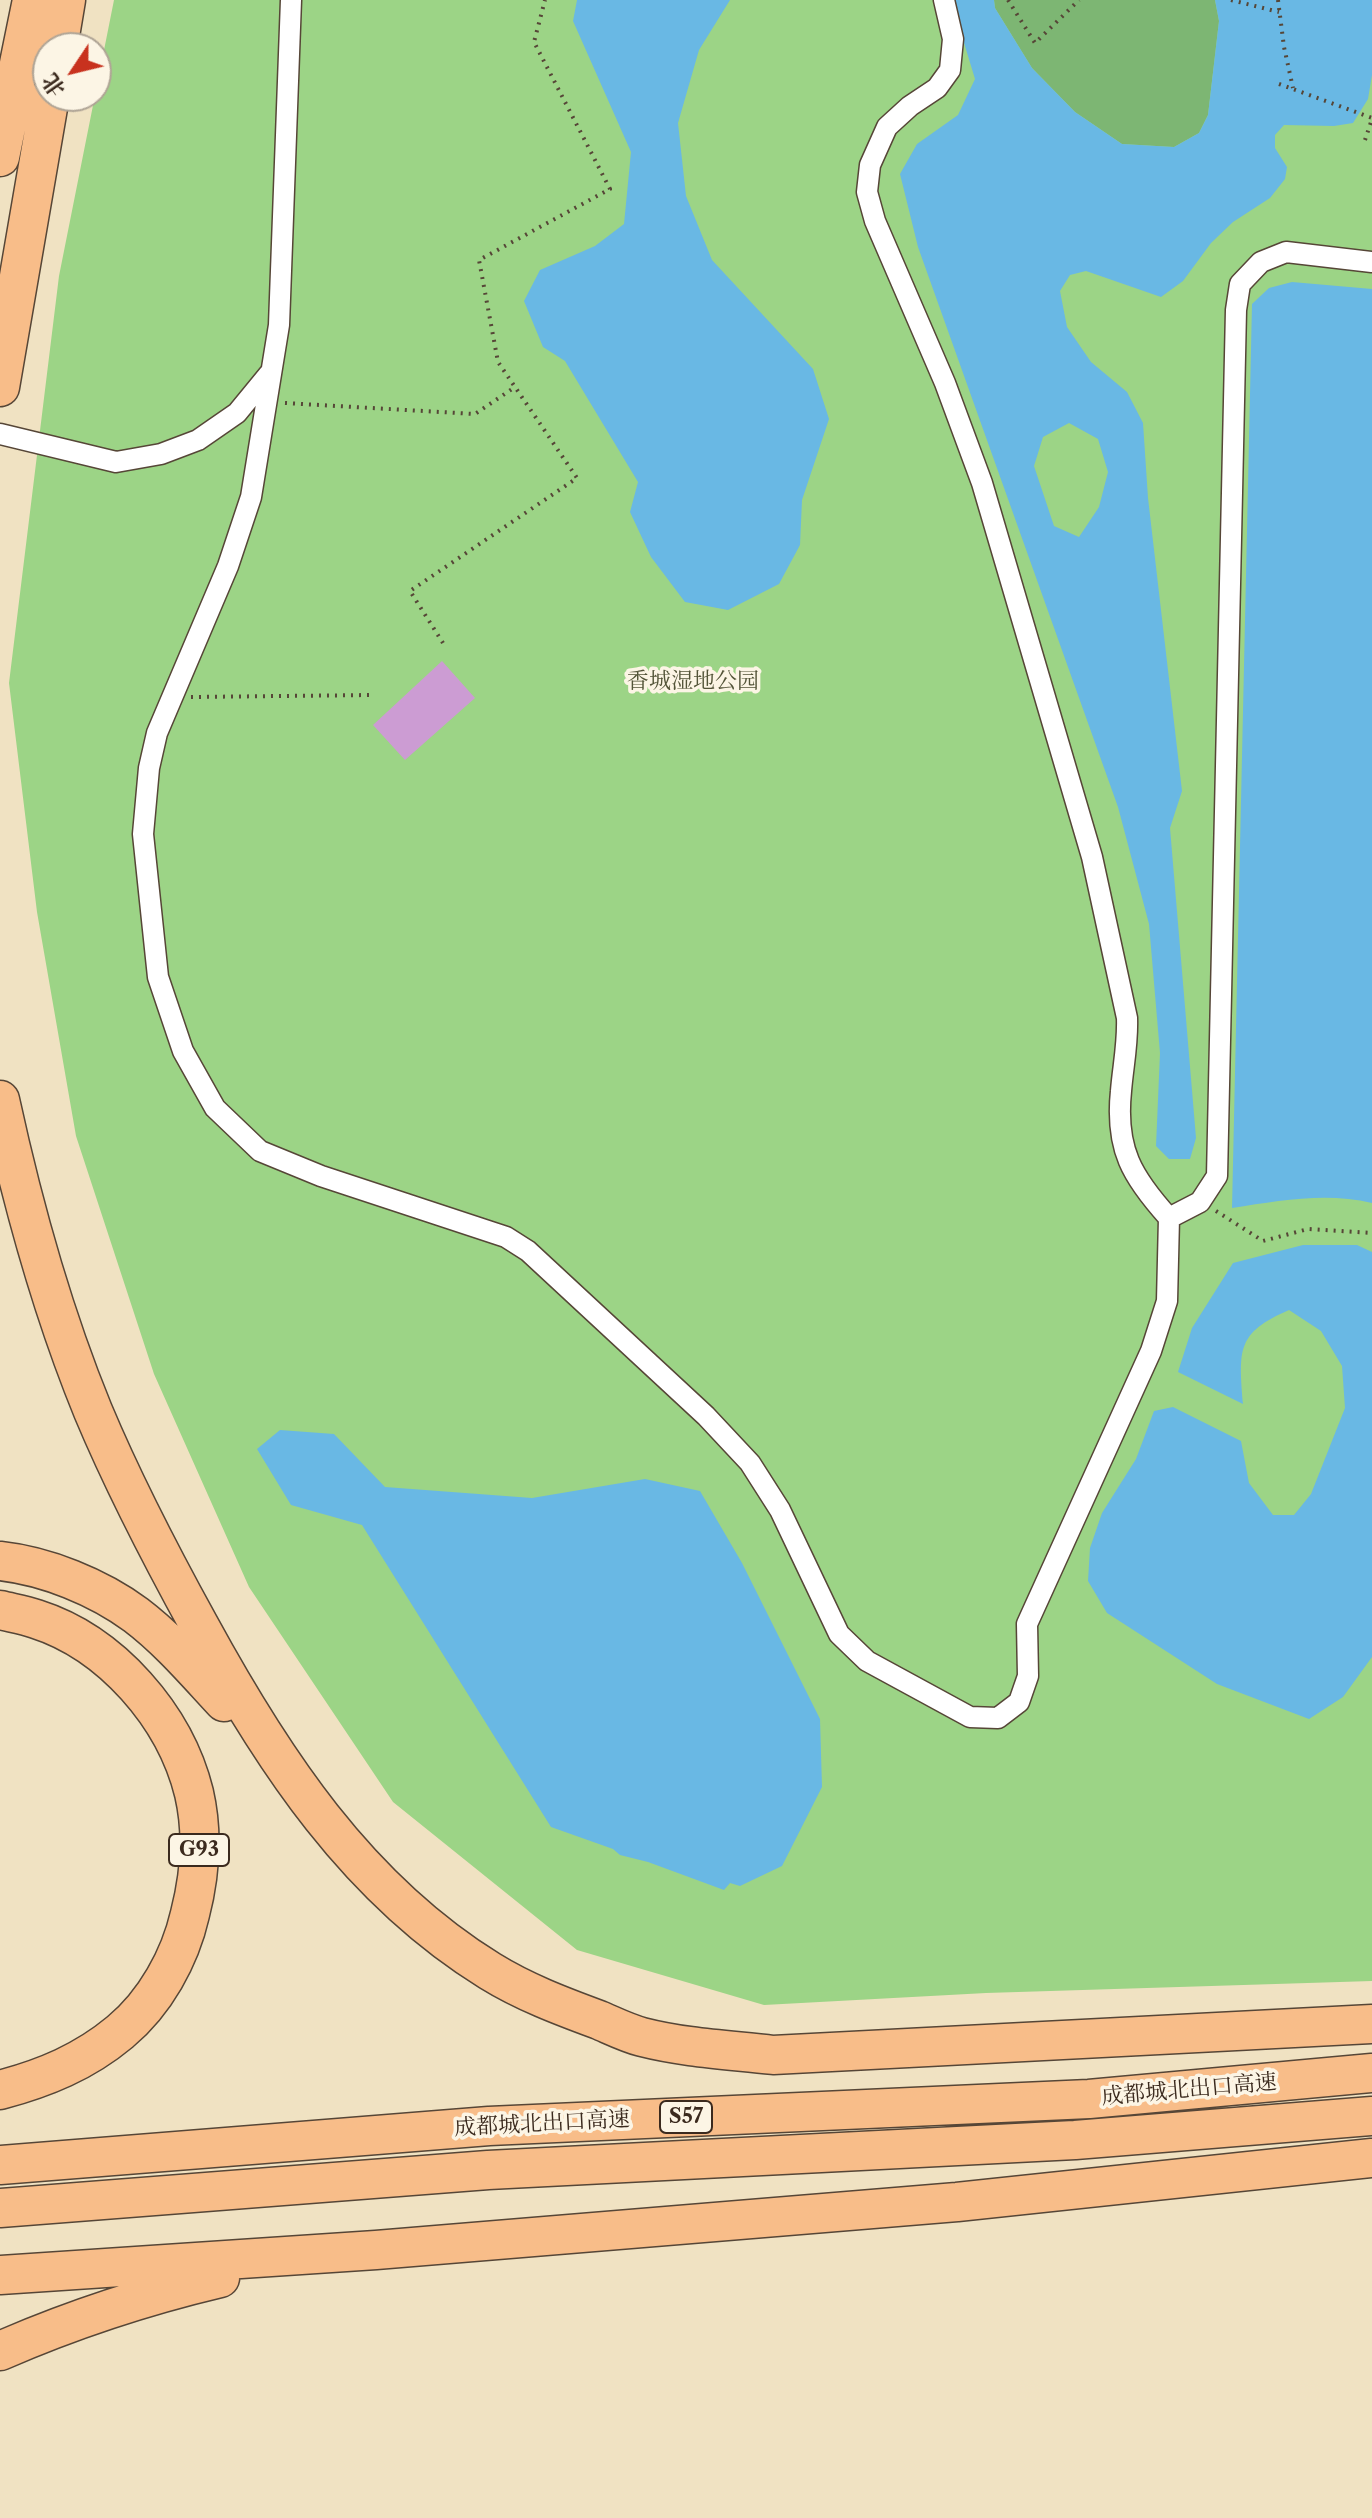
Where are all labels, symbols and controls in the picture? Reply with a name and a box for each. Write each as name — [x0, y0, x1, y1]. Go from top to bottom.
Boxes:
north arrow — [32, 32, 112, 112]
text: 北 — [36, 68, 71, 102]
park label: 香城湿地公园 — [627, 669, 759, 695]
road number: G93 — [169, 1834, 229, 1866]
street label: 成都城北出口高速 — [1100, 2069, 1278, 2111]
road number: S57 — [660, 2101, 712, 2133]
street label: 成都城北出口高速 — [453, 2106, 631, 2142]

